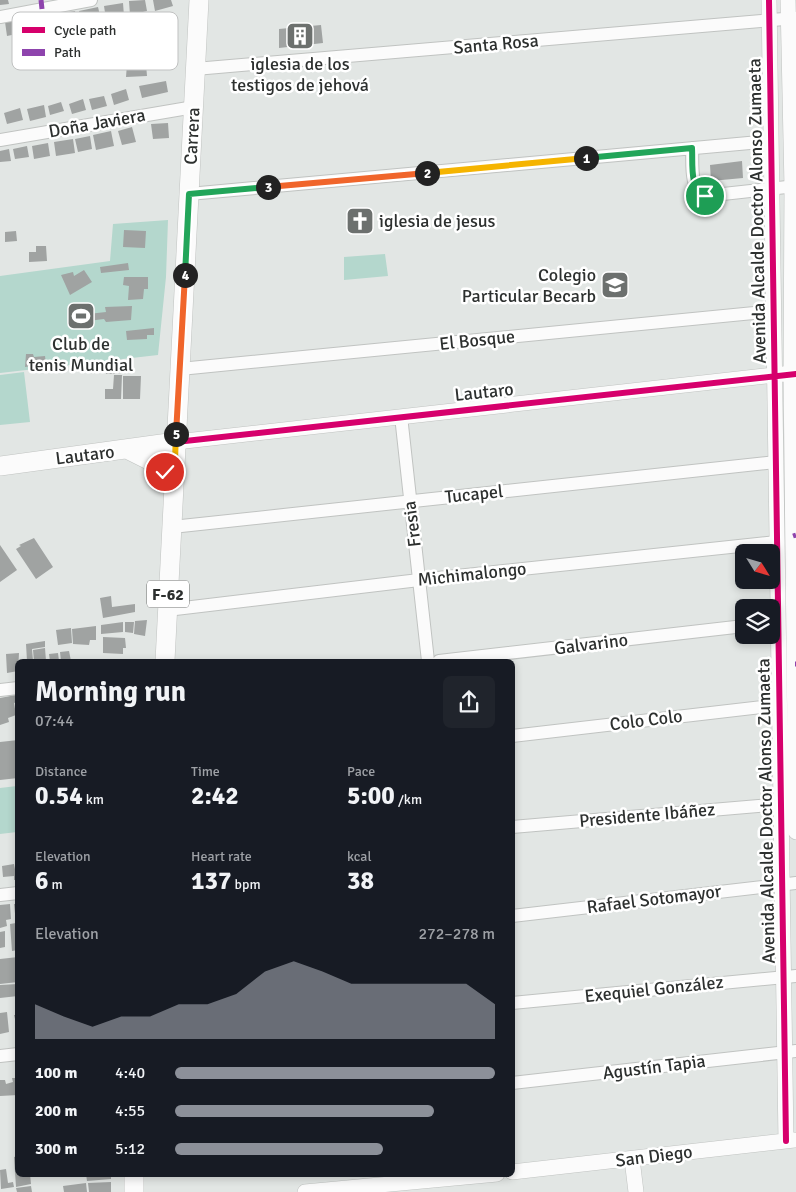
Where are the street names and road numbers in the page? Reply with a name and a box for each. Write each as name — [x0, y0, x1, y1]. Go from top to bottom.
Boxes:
street label: Santa Rosa — [453, 29, 539, 59]
street label: Avenida Alcalde Doctor Alonso Zumaeta — [743, 58, 771, 364]
street label: Doña Javiera — [47, 104, 147, 142]
street label: Carrera — [180, 107, 204, 165]
street label: El Bosque — [438, 325, 516, 355]
street label: Lautaro — [453, 378, 515, 406]
street label: Lautaro — [54, 440, 116, 470]
street label: Tucapel — [444, 480, 504, 508]
street label: Fresia — [398, 500, 426, 548]
street label: Michimalongo — [417, 557, 527, 591]
road number: F-62 — [147, 580, 189, 608]
street label: Galvarino — [553, 629, 629, 659]
street label: Avenida Alcalde Doctor Alonso Zumaeta — [752, 658, 780, 964]
street label: Colo Colo — [608, 705, 684, 735]
street label: Presidente Ibáñez — [578, 798, 716, 832]
street label: Rafael Sotomayor — [586, 880, 723, 918]
street label: Exequiel González — [583, 971, 725, 1007]
street label: Agustín Tapia — [601, 1050, 707, 1084]
street label: San Diego — [614, 1140, 694, 1172]

